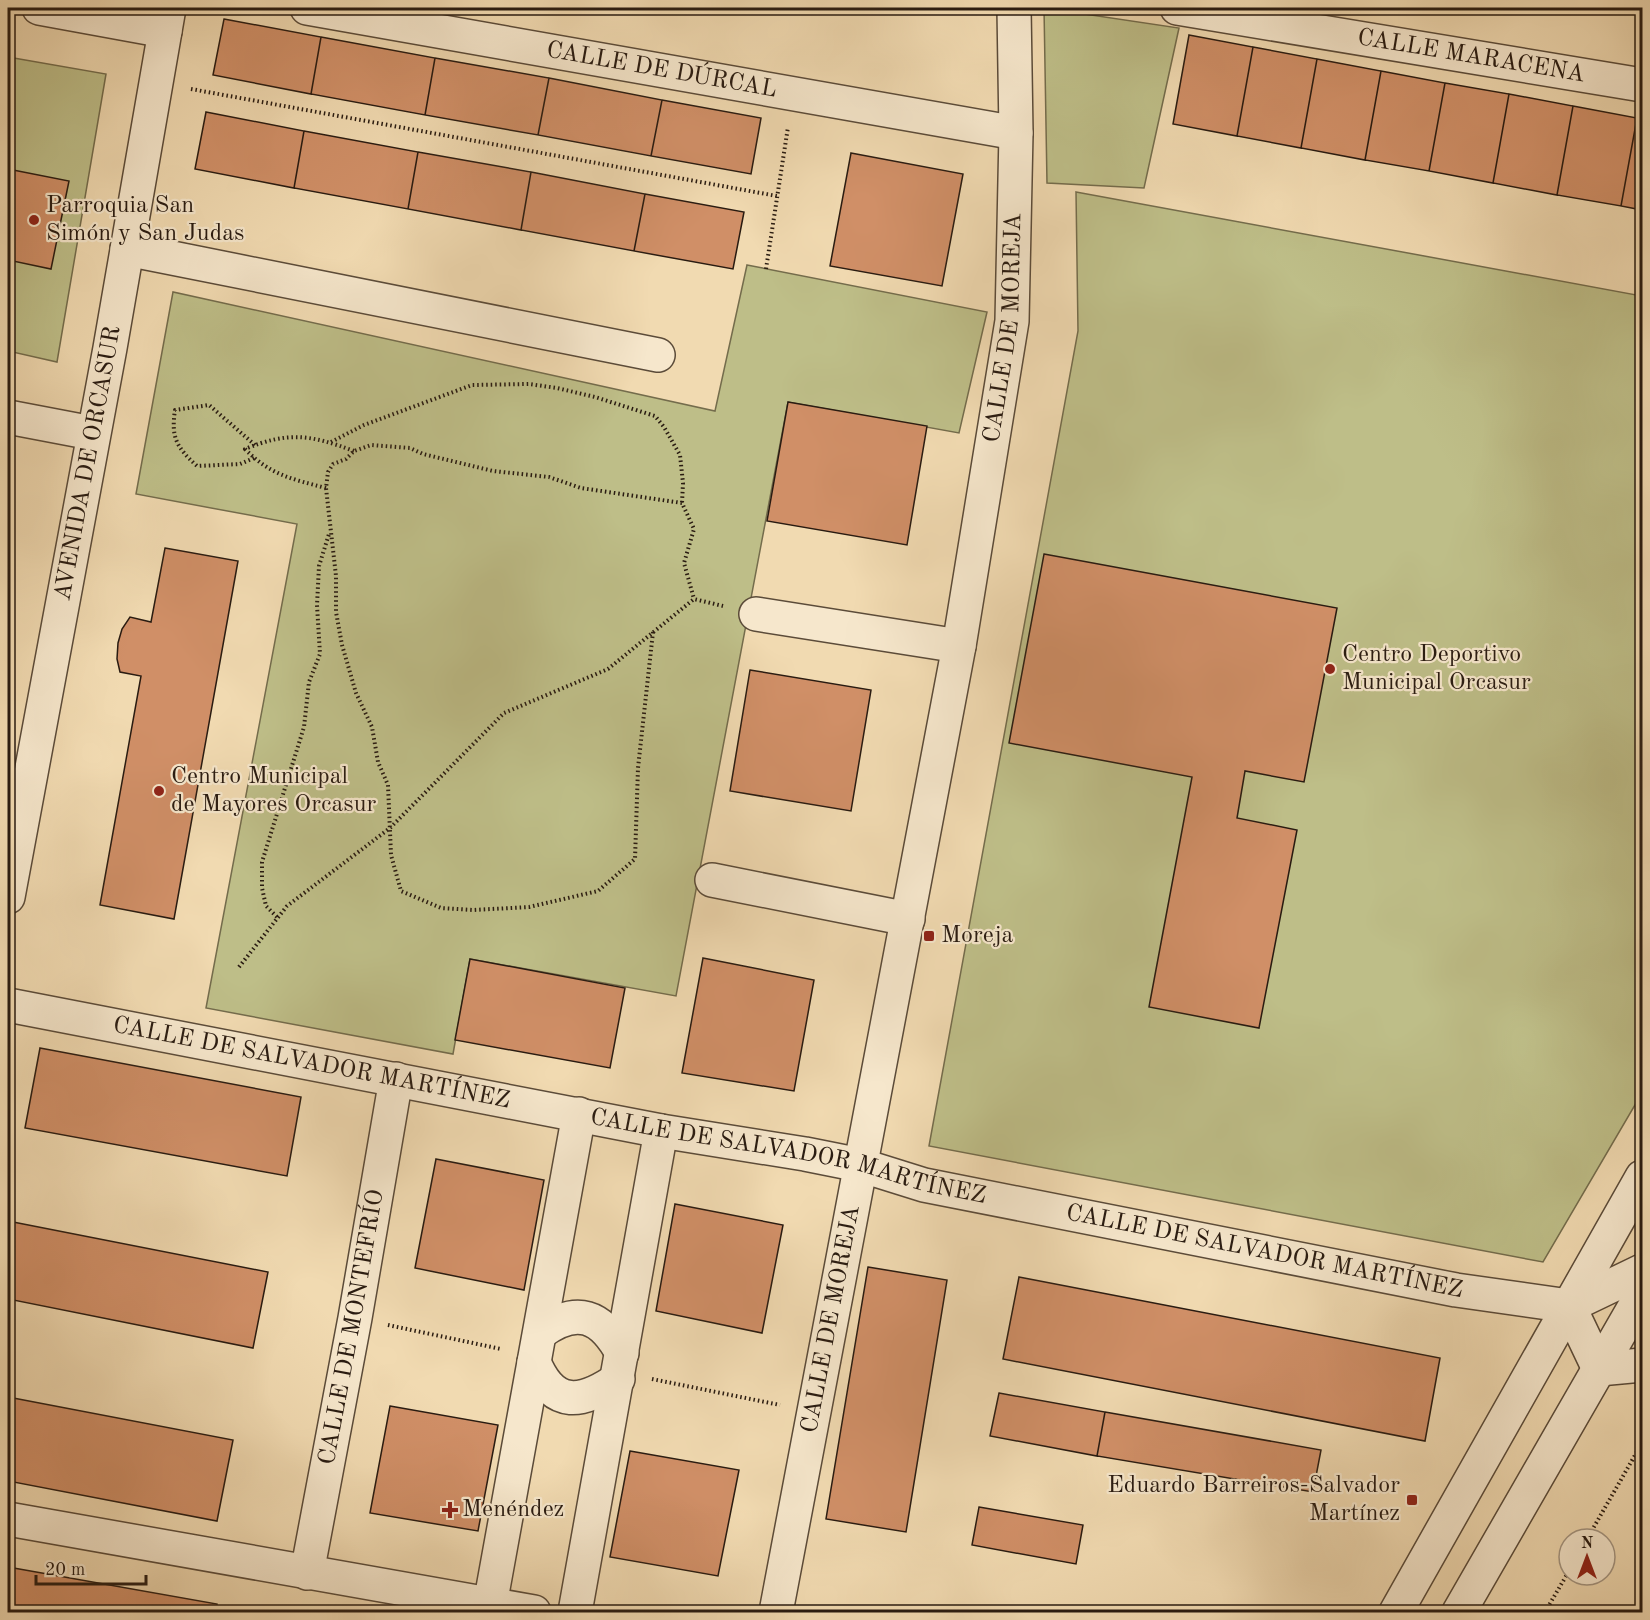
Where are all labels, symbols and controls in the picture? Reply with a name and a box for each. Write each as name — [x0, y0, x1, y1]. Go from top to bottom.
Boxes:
street label: CALLE MARACENA — [1355, 26, 1587, 87]
street label: CALLE DE DÚRCAL — [544, 38, 779, 103]
place label: Parroquia San Simón y San Judas — [46, 194, 244, 246]
marker: Parroquia San Simón y San Judas — [27, 213, 41, 227]
street label: CALLE DE MOREJA — [980, 213, 1026, 444]
street label: AVENIDA DE ORCASUR — [51, 324, 126, 603]
place label: Centro Deportivo Municipal Orcasur — [1342, 643, 1531, 695]
marker: Centro Deportivo Municipal Orcasur — [1323, 662, 1337, 676]
place label: Centro Municipal de Mayores Orcasur — [171, 765, 377, 817]
marker: Centro Municipal de Mayores Orcasur — [152, 784, 166, 798]
place label: Moreja — [941, 924, 1014, 948]
marker: Moreja — [922, 929, 936, 943]
street label: CALLE DE SALVADOR MARTÍNEZ — [111, 1013, 512, 1114]
street label: CALLE DE SALVADOR MARTÍNEZ — [588, 1106, 988, 1209]
street label: CALLE DE MONTEFRÍO — [316, 1188, 389, 1467]
street label: CALLE DE SALVADOR MARTÍNEZ — [1064, 1201, 1465, 1303]
street label: CALLE DE MOREJA — [798, 1203, 865, 1435]
place label: Eduardo Barreiros-Salvador Martínez — [1107, 1474, 1400, 1526]
marker: Eduardo Barreiros-Salvador Martínez — [1405, 1493, 1419, 1507]
place label: Menéndez — [462, 1498, 564, 1522]
marker: Menéndez — [443, 1503, 457, 1517]
north arrow — [1557, 1527, 1617, 1587]
text: N — [1581, 1536, 1594, 1552]
scale bar — [36, 1548, 146, 1586]
text: 20 m — [45, 1561, 85, 1579]

